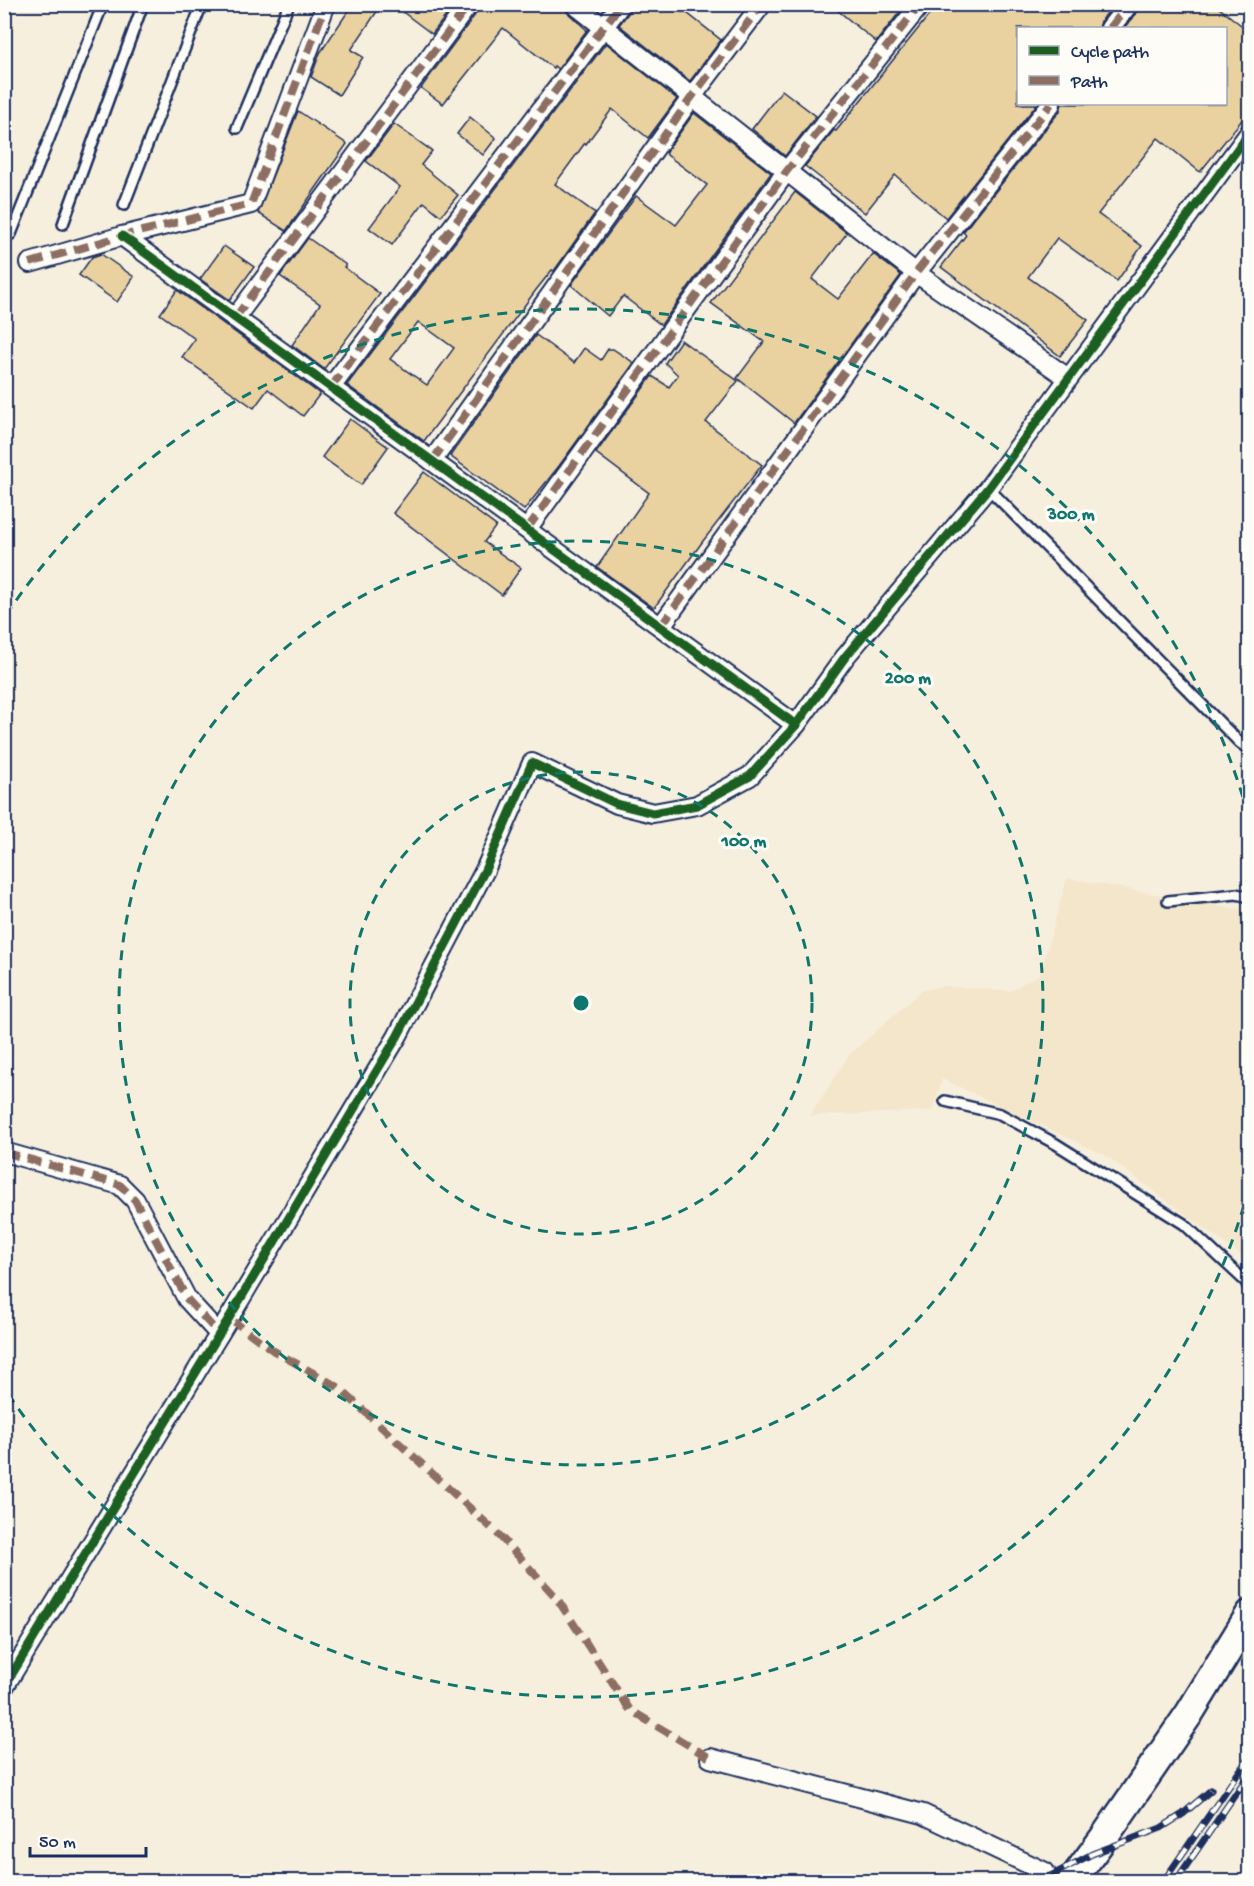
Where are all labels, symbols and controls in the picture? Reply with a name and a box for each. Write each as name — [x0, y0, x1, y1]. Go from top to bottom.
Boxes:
legend — [1017, 27, 1227, 105]
text: Cycle path — [1071, 43, 1149, 64]
text: Path — [1070, 73, 1108, 94]
text: 300 m — [1047, 505, 1095, 526]
text: 200 m — [885, 669, 931, 690]
text: 100 m — [721, 832, 767, 853]
centre of rings — [571, 993, 591, 1013]
scale bar — [30, 1820, 146, 1858]
text: 50 m — [39, 1833, 76, 1854]

